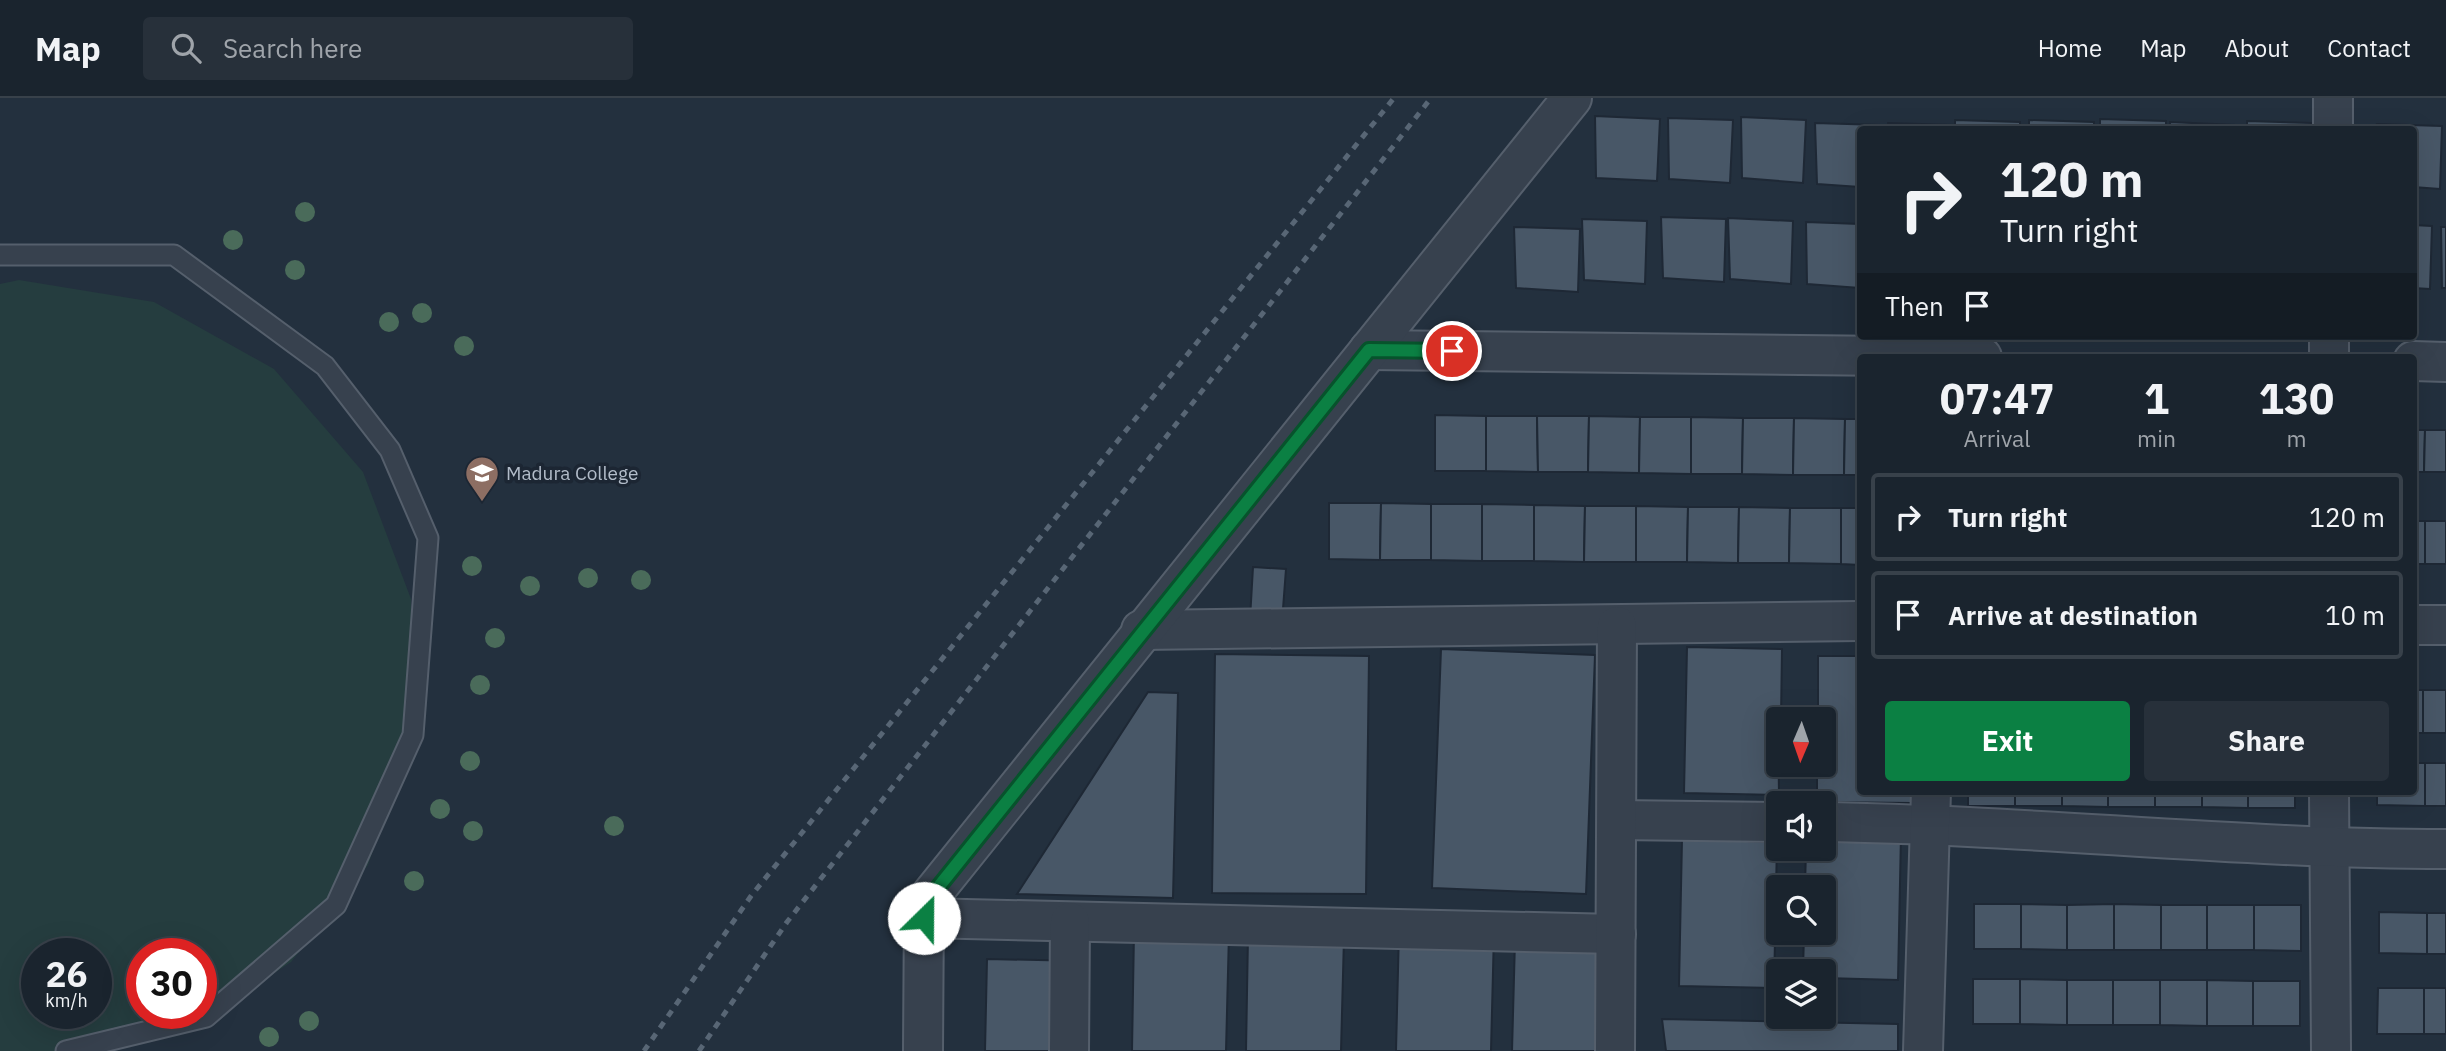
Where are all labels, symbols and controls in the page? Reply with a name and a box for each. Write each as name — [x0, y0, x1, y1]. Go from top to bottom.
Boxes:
search box — [143, 17, 633, 80]
text: Map — [35, 27, 101, 70]
icon: search — [167, 29, 205, 67]
text: Search here — [223, 31, 362, 65]
text: Home — [2038, 32, 2102, 64]
text: Map — [2140, 32, 2186, 64]
text: About — [2224, 32, 2289, 64]
text: Contact — [2327, 32, 2411, 64]
text: 120 m — [2000, 147, 2144, 210]
icon: right — [1885, 154, 1976, 245]
text: Turn right — [2000, 209, 2138, 251]
icon: arrive — [1958, 287, 1996, 325]
text: Then — [1885, 289, 1944, 323]
pin — [1422, 321, 1482, 381]
icon: arrive — [1433, 332, 1471, 370]
text: 07:47 — [1940, 371, 2054, 426]
text: 1 — [2144, 371, 2169, 426]
text: 130 — [2259, 371, 2334, 426]
text: Arrival — [1964, 423, 2031, 453]
text: min — [2137, 423, 2176, 453]
text: m — [2286, 423, 2307, 453]
school or university icon: Madura College — [463, 454, 501, 503]
place label: Madura College — [506, 461, 638, 485]
icon: right — [1889, 498, 1927, 536]
text: Turn right — [1948, 500, 2067, 534]
text: 120 m — [2309, 500, 2385, 534]
icon: arrive — [1889, 596, 1927, 634]
text: Arrive at destination — [1948, 598, 2198, 632]
text: 10 m — [2325, 598, 2385, 632]
button: Exit — [1885, 701, 2130, 781]
button: Share — [2144, 701, 2389, 781]
north arrow — [1766, 707, 1836, 777]
map controls — [1766, 707, 1836, 1029]
button: sound — [1766, 791, 1836, 861]
button: search — [1766, 875, 1836, 945]
position arrow — [887, 881, 961, 955]
speed limit sign: 30 — [126, 938, 217, 1029]
text: 26 — [45, 951, 88, 997]
button: layers — [1766, 959, 1836, 1029]
text: km/h — [45, 989, 88, 1012]

